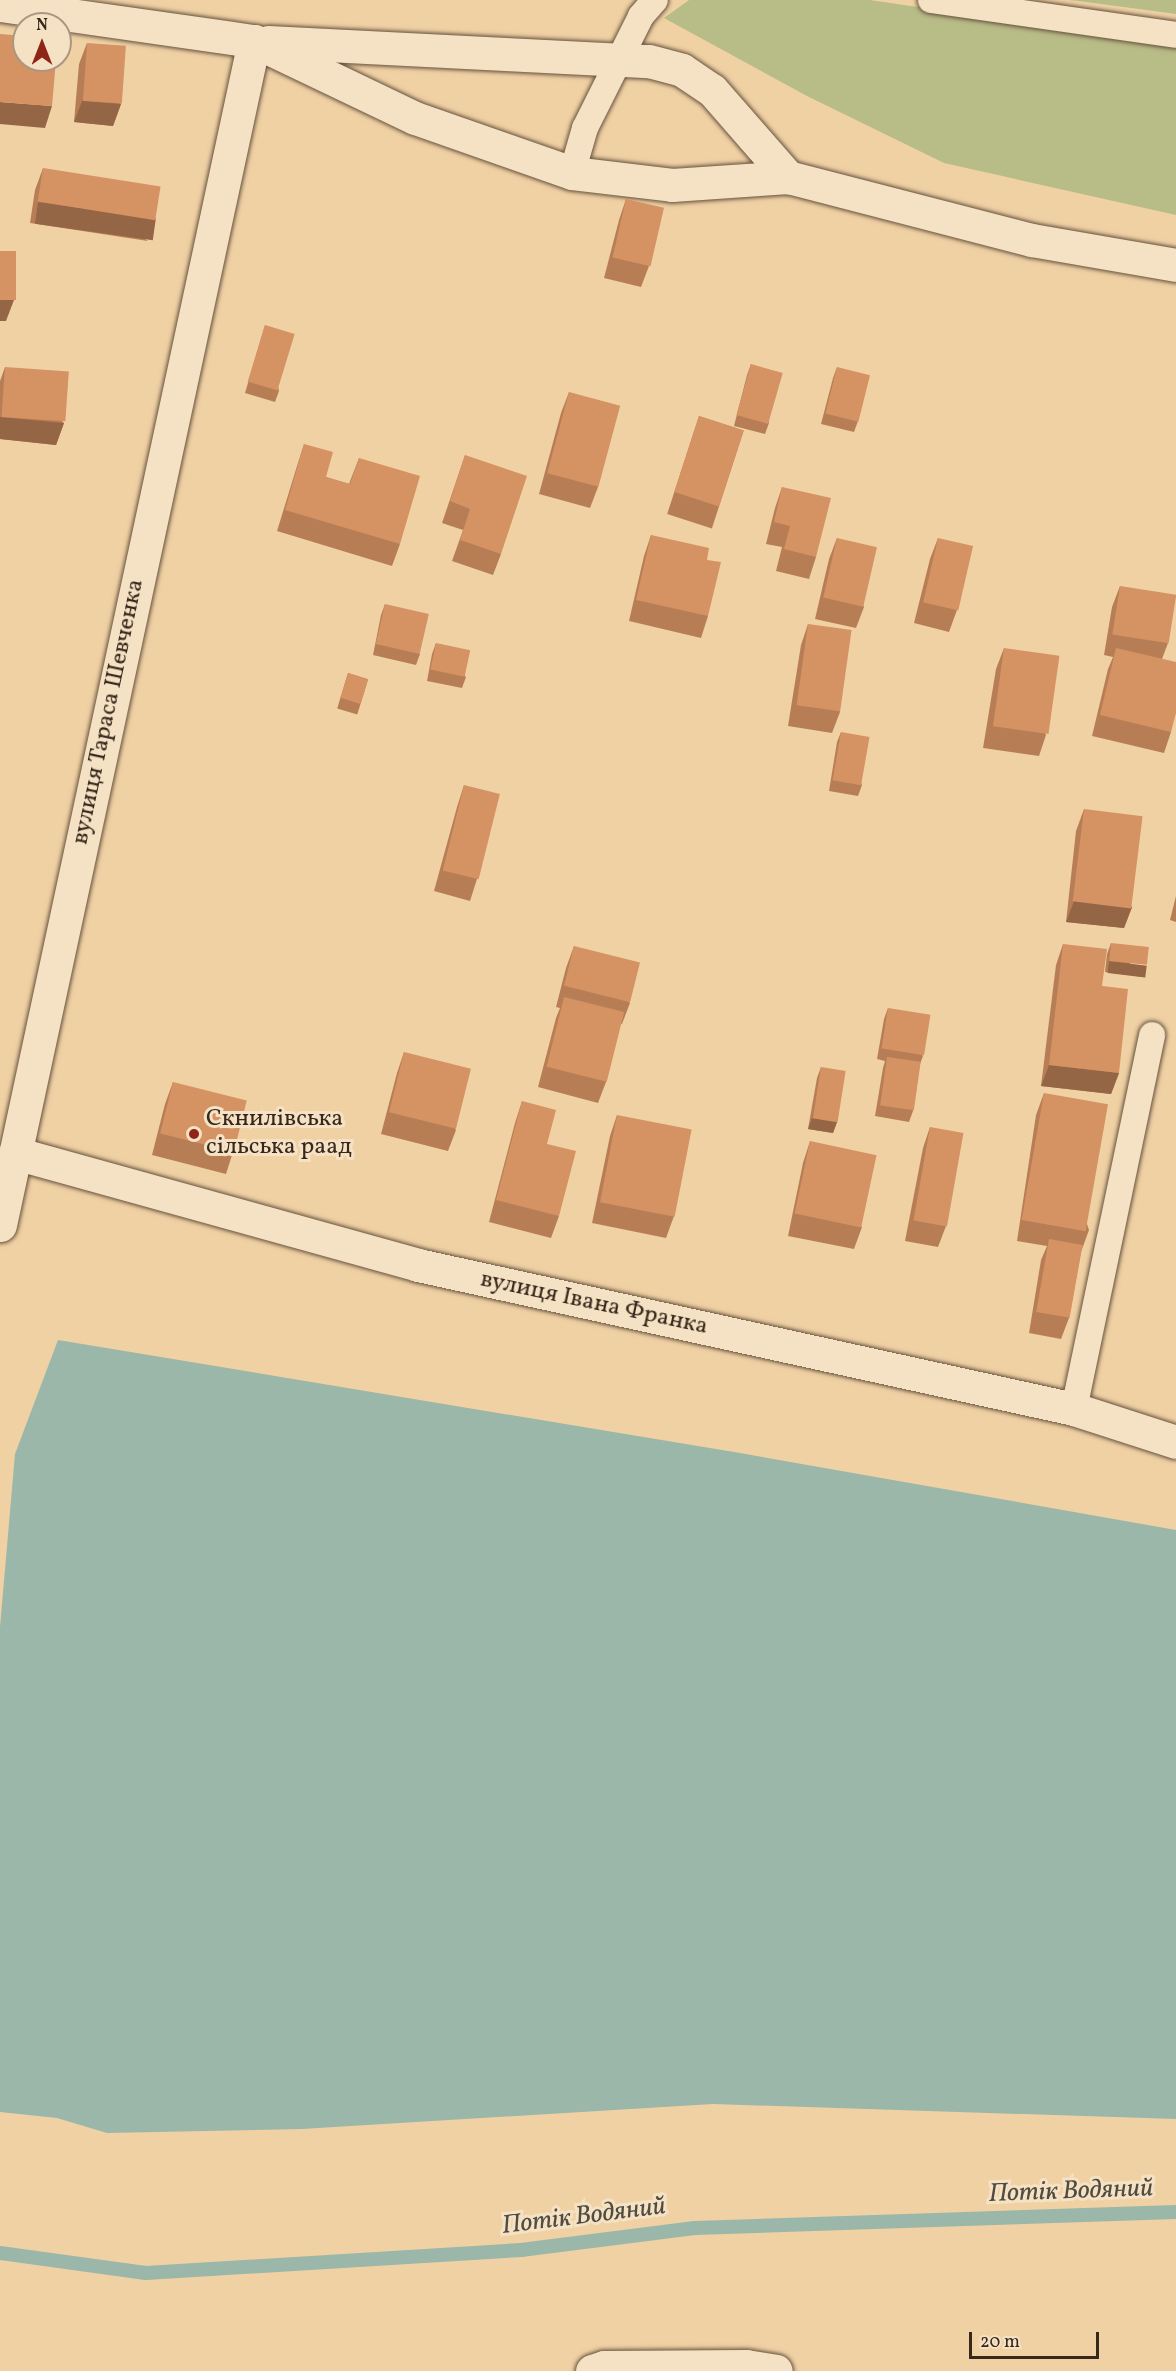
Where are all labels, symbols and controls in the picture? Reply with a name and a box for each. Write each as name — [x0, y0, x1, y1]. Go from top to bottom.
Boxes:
north arrow — [12, 12, 72, 72]
text: N — [36, 15, 48, 37]
street label: вулиця Тараса Шевченка — [67, 576, 151, 848]
place label: Скнилівська сільська раад — [206, 1106, 352, 1162]
marker: Скнилівська сільська раад — [187, 1127, 201, 1141]
street label: вулиця Івана Франка — [478, 1266, 710, 1342]
water label: Потік Водяний — [988, 2174, 1154, 2210]
water label: Потік Водяний — [500, 2191, 668, 2243]
scale bar — [972, 2320, 1102, 2358]
text: 20 m — [980, 2330, 1020, 2355]

